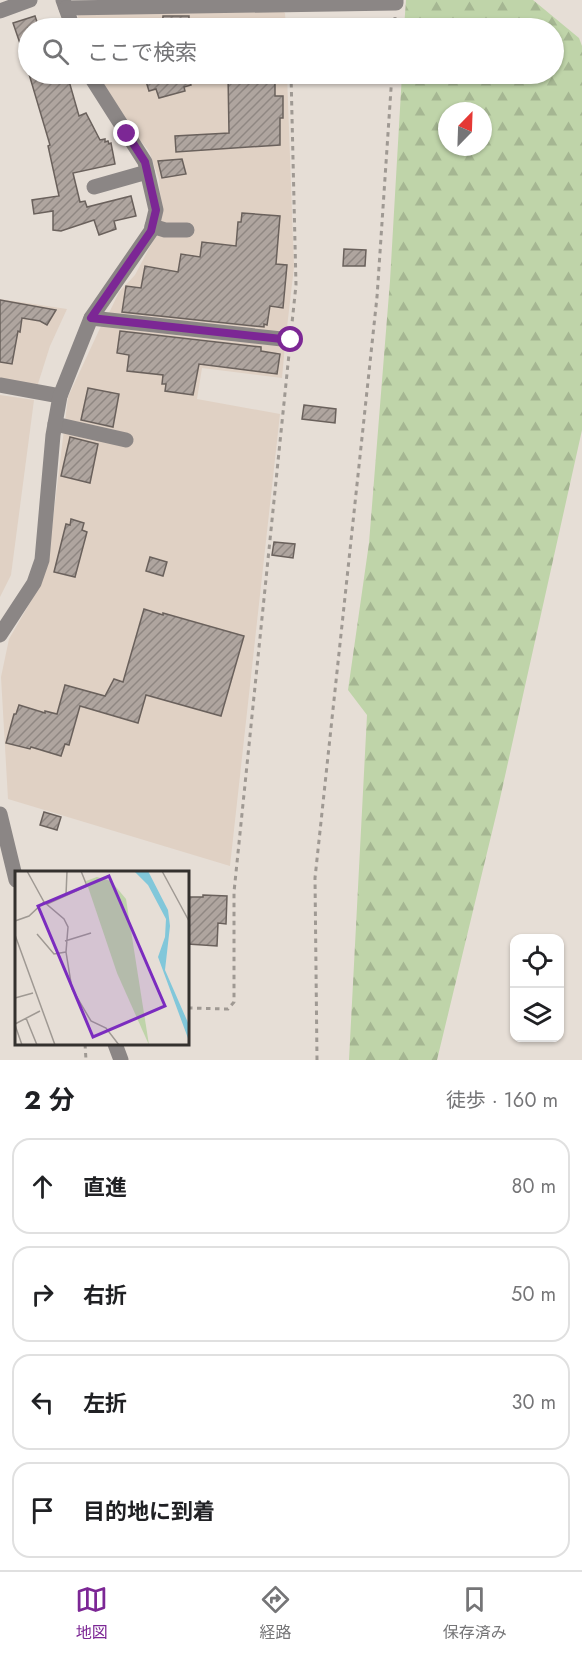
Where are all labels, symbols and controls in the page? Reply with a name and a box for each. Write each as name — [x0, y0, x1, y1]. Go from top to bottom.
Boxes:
search box — [18, 18, 564, 84]
icon: search — [39, 35, 72, 68]
text: ここで検索 — [87, 36, 197, 68]
north arrow — [438, 102, 492, 156]
route end — [113, 120, 139, 146]
route start — [277, 326, 303, 352]
inset map — [15, 871, 189, 1045]
map controls — [510, 934, 564, 1042]
button: locate — [510, 934, 564, 988]
button: layers — [510, 988, 564, 1042]
text: 2 分 — [24, 1081, 75, 1119]
text: 徒歩 · 160 m — [446, 1086, 558, 1115]
icon: ahead — [26, 1170, 59, 1203]
text: 直進 — [83, 1171, 127, 1203]
text: 80 m — [511, 1172, 556, 1201]
icon: right — [26, 1278, 59, 1311]
text: 右折 — [83, 1279, 127, 1311]
text: 50 m — [511, 1280, 556, 1309]
icon: left — [26, 1386, 59, 1419]
text: 左折 — [83, 1387, 127, 1419]
text: 30 m — [511, 1388, 556, 1417]
icon: arrive — [26, 1494, 59, 1527]
text: 目的地に到着 — [83, 1495, 215, 1527]
tab: 地図 — [75, 1583, 108, 1644]
tab: 経路 — [259, 1583, 292, 1644]
tab: 保存済み — [443, 1583, 507, 1644]

